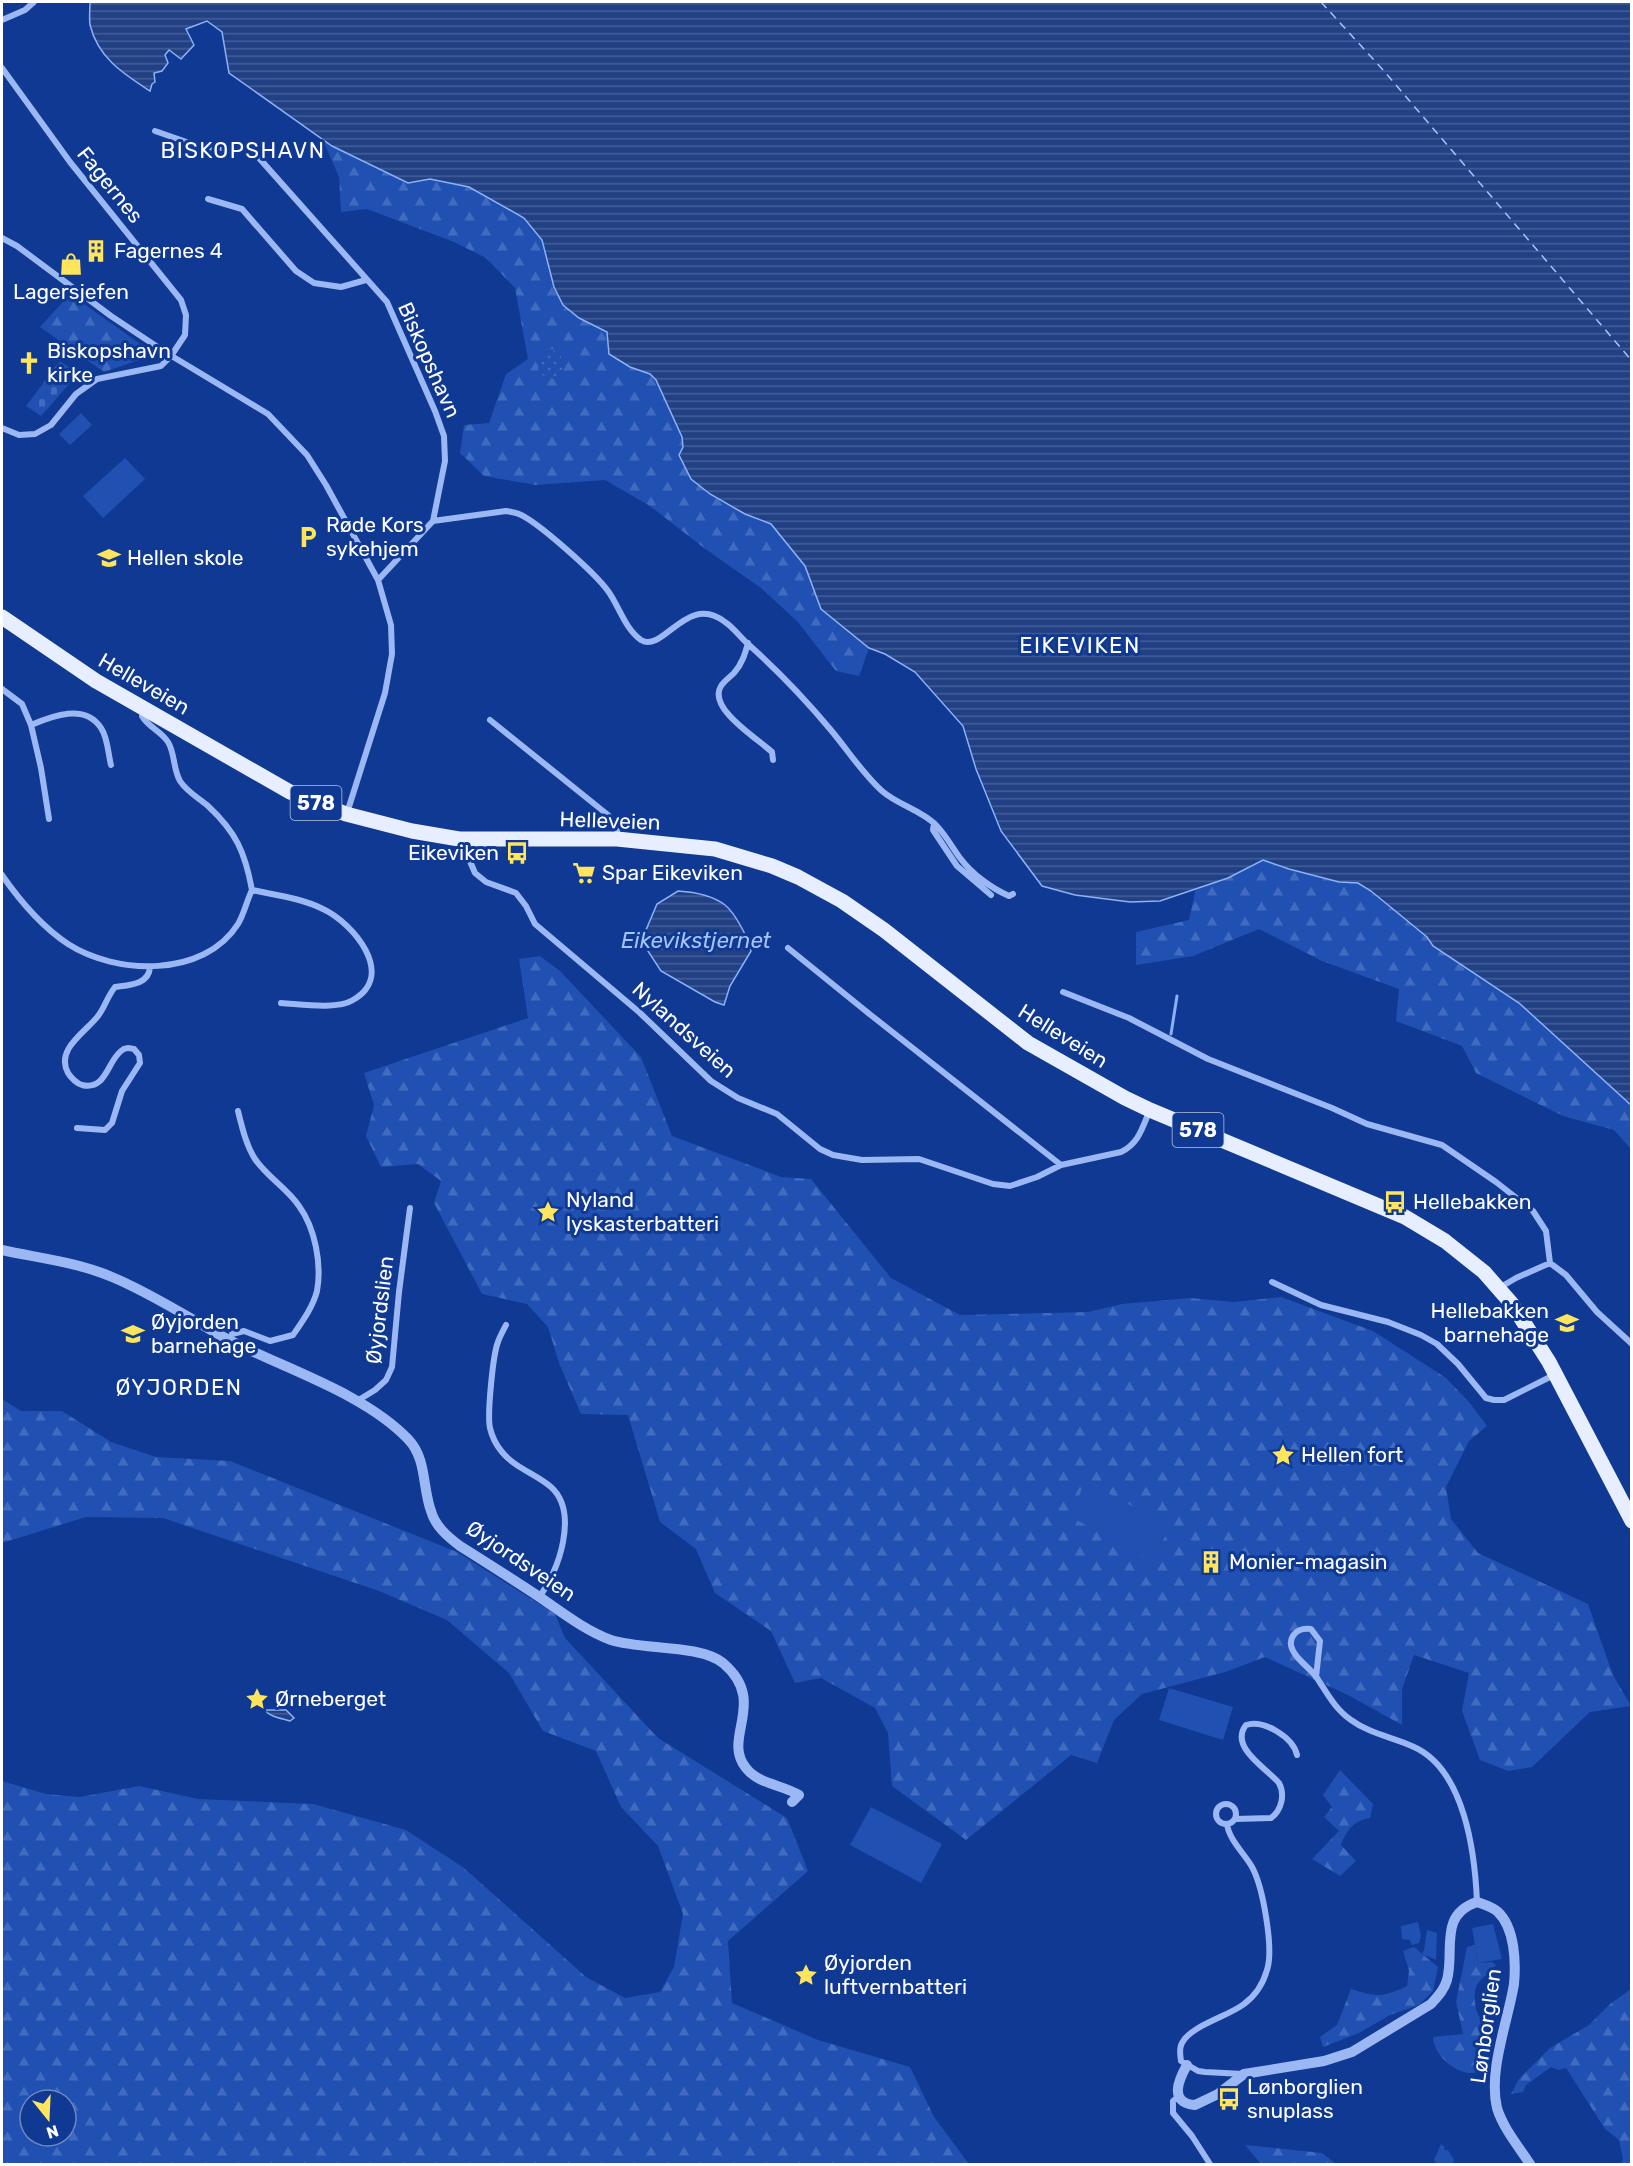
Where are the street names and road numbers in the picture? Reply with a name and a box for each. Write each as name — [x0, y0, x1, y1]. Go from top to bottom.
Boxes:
street label: Fagernes — [72, 142, 149, 228]
street label: Biskopshavn — [393, 298, 466, 421]
street label: Helleveien — [94, 648, 194, 720]
road number: 578 — [290, 786, 342, 820]
street label: Helleveien — [559, 806, 661, 835]
street label: Nylandsveien — [627, 977, 741, 1083]
street label: Helleveien — [1014, 998, 1113, 1073]
road number: 578 — [1172, 1113, 1224, 1147]
street label: Øyjordslien — [360, 1254, 399, 1365]
street label: Øyjordsveien — [462, 1515, 581, 1606]
street label: Lønborglien — [1465, 1967, 1506, 2085]

